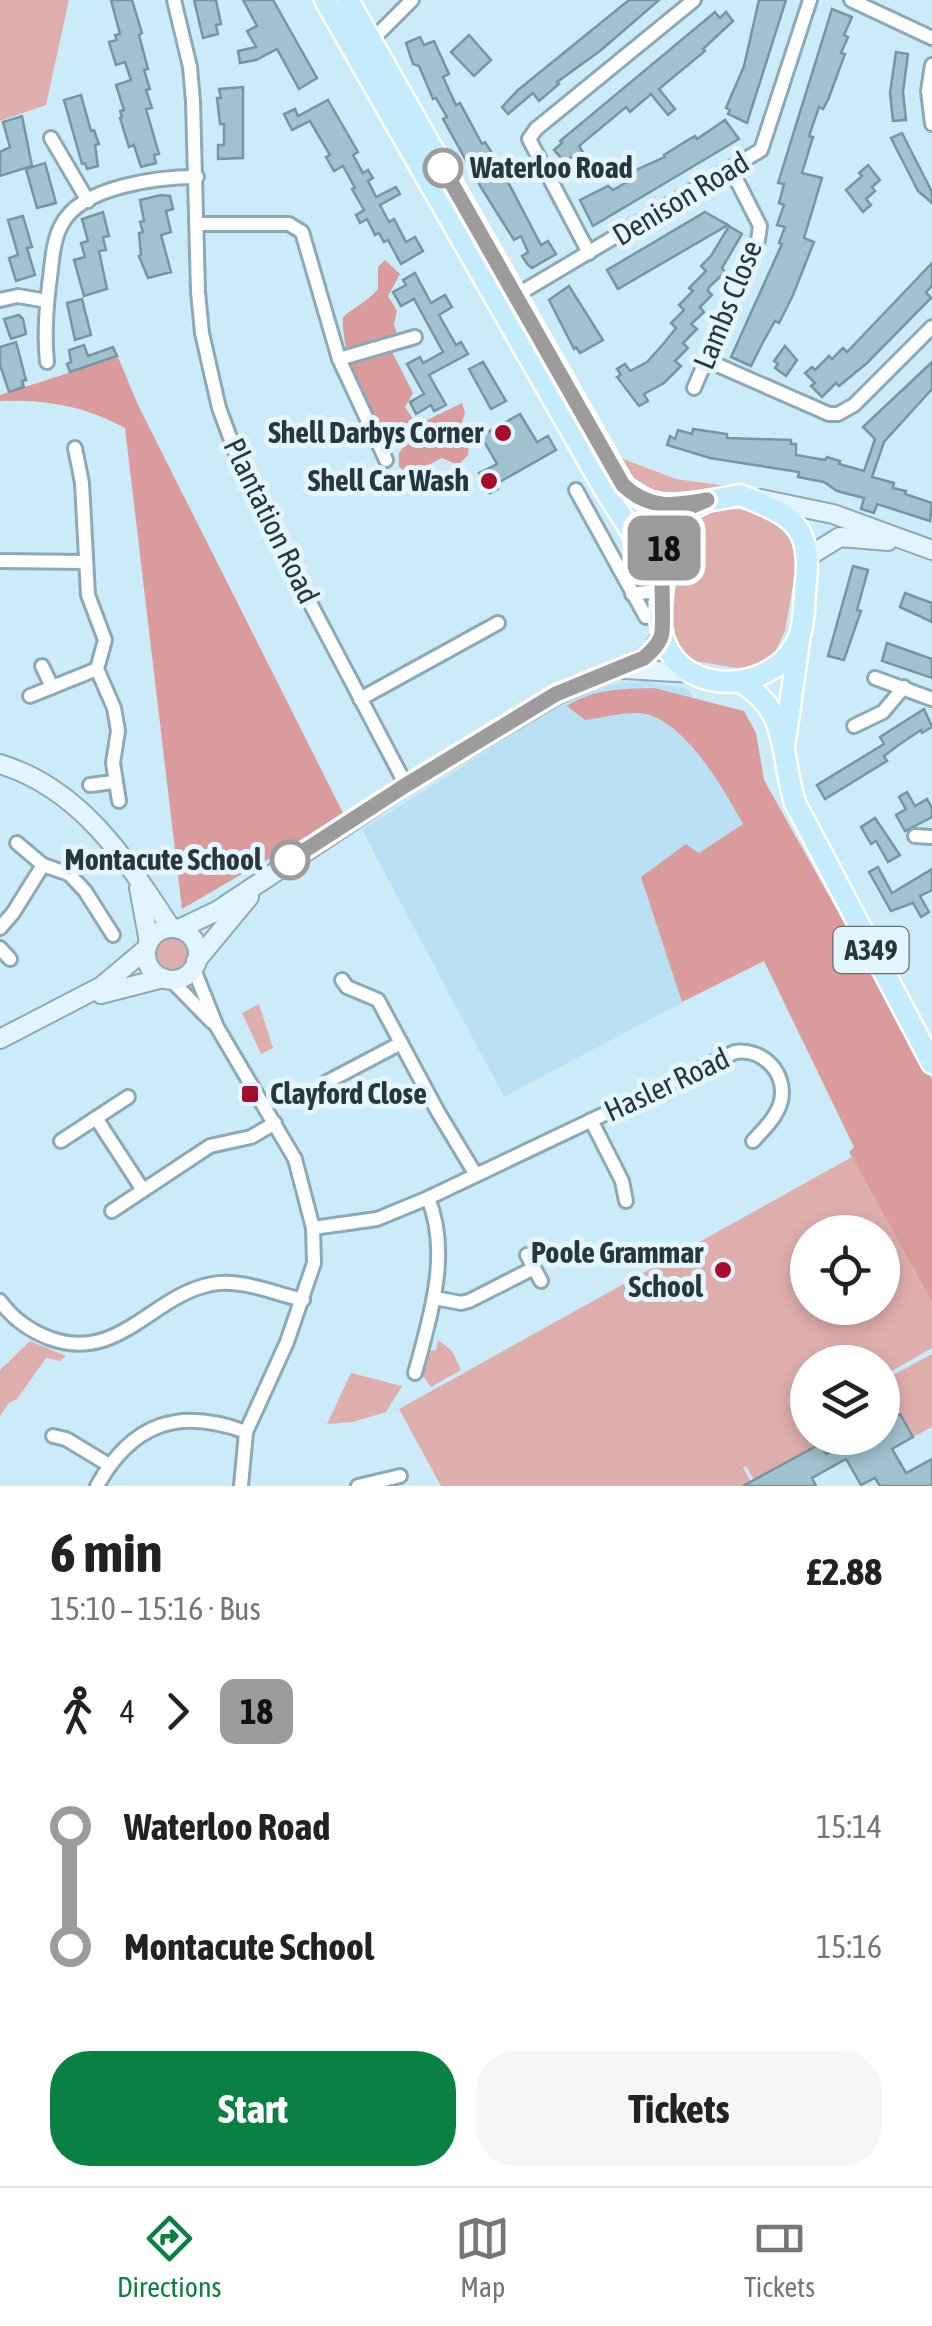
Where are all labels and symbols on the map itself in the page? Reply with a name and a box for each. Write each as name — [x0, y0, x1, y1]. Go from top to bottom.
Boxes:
street label: Denison Road — [606, 144, 755, 252]
marker: Waterloo Road — [424, 149, 462, 187]
place label: Waterloo Road — [469, 150, 633, 184]
street label: Lambs Close — [686, 235, 768, 374]
place label: Shell Darbys Corner — [268, 415, 484, 449]
marker: Shell Darbys Corner — [492, 422, 514, 444]
street label: Plantation Road — [217, 433, 326, 609]
place label: Shell Car Wash — [308, 463, 469, 497]
marker: Shell Car Wash — [478, 470, 500, 492]
line badge: 18 — [619, 516, 709, 580]
marker: Montacute School — [271, 841, 309, 879]
place label: Montacute School — [65, 842, 263, 876]
road number: A349 — [834, 927, 908, 973]
street label: Hasler Road — [599, 1040, 734, 1128]
place label: Clayford Close — [270, 1076, 427, 1110]
marker: Clayford Close — [239, 1083, 261, 1105]
place label: Poole Grammar School — [531, 1235, 704, 1303]
marker: Poole Grammar School — [712, 1259, 734, 1281]

